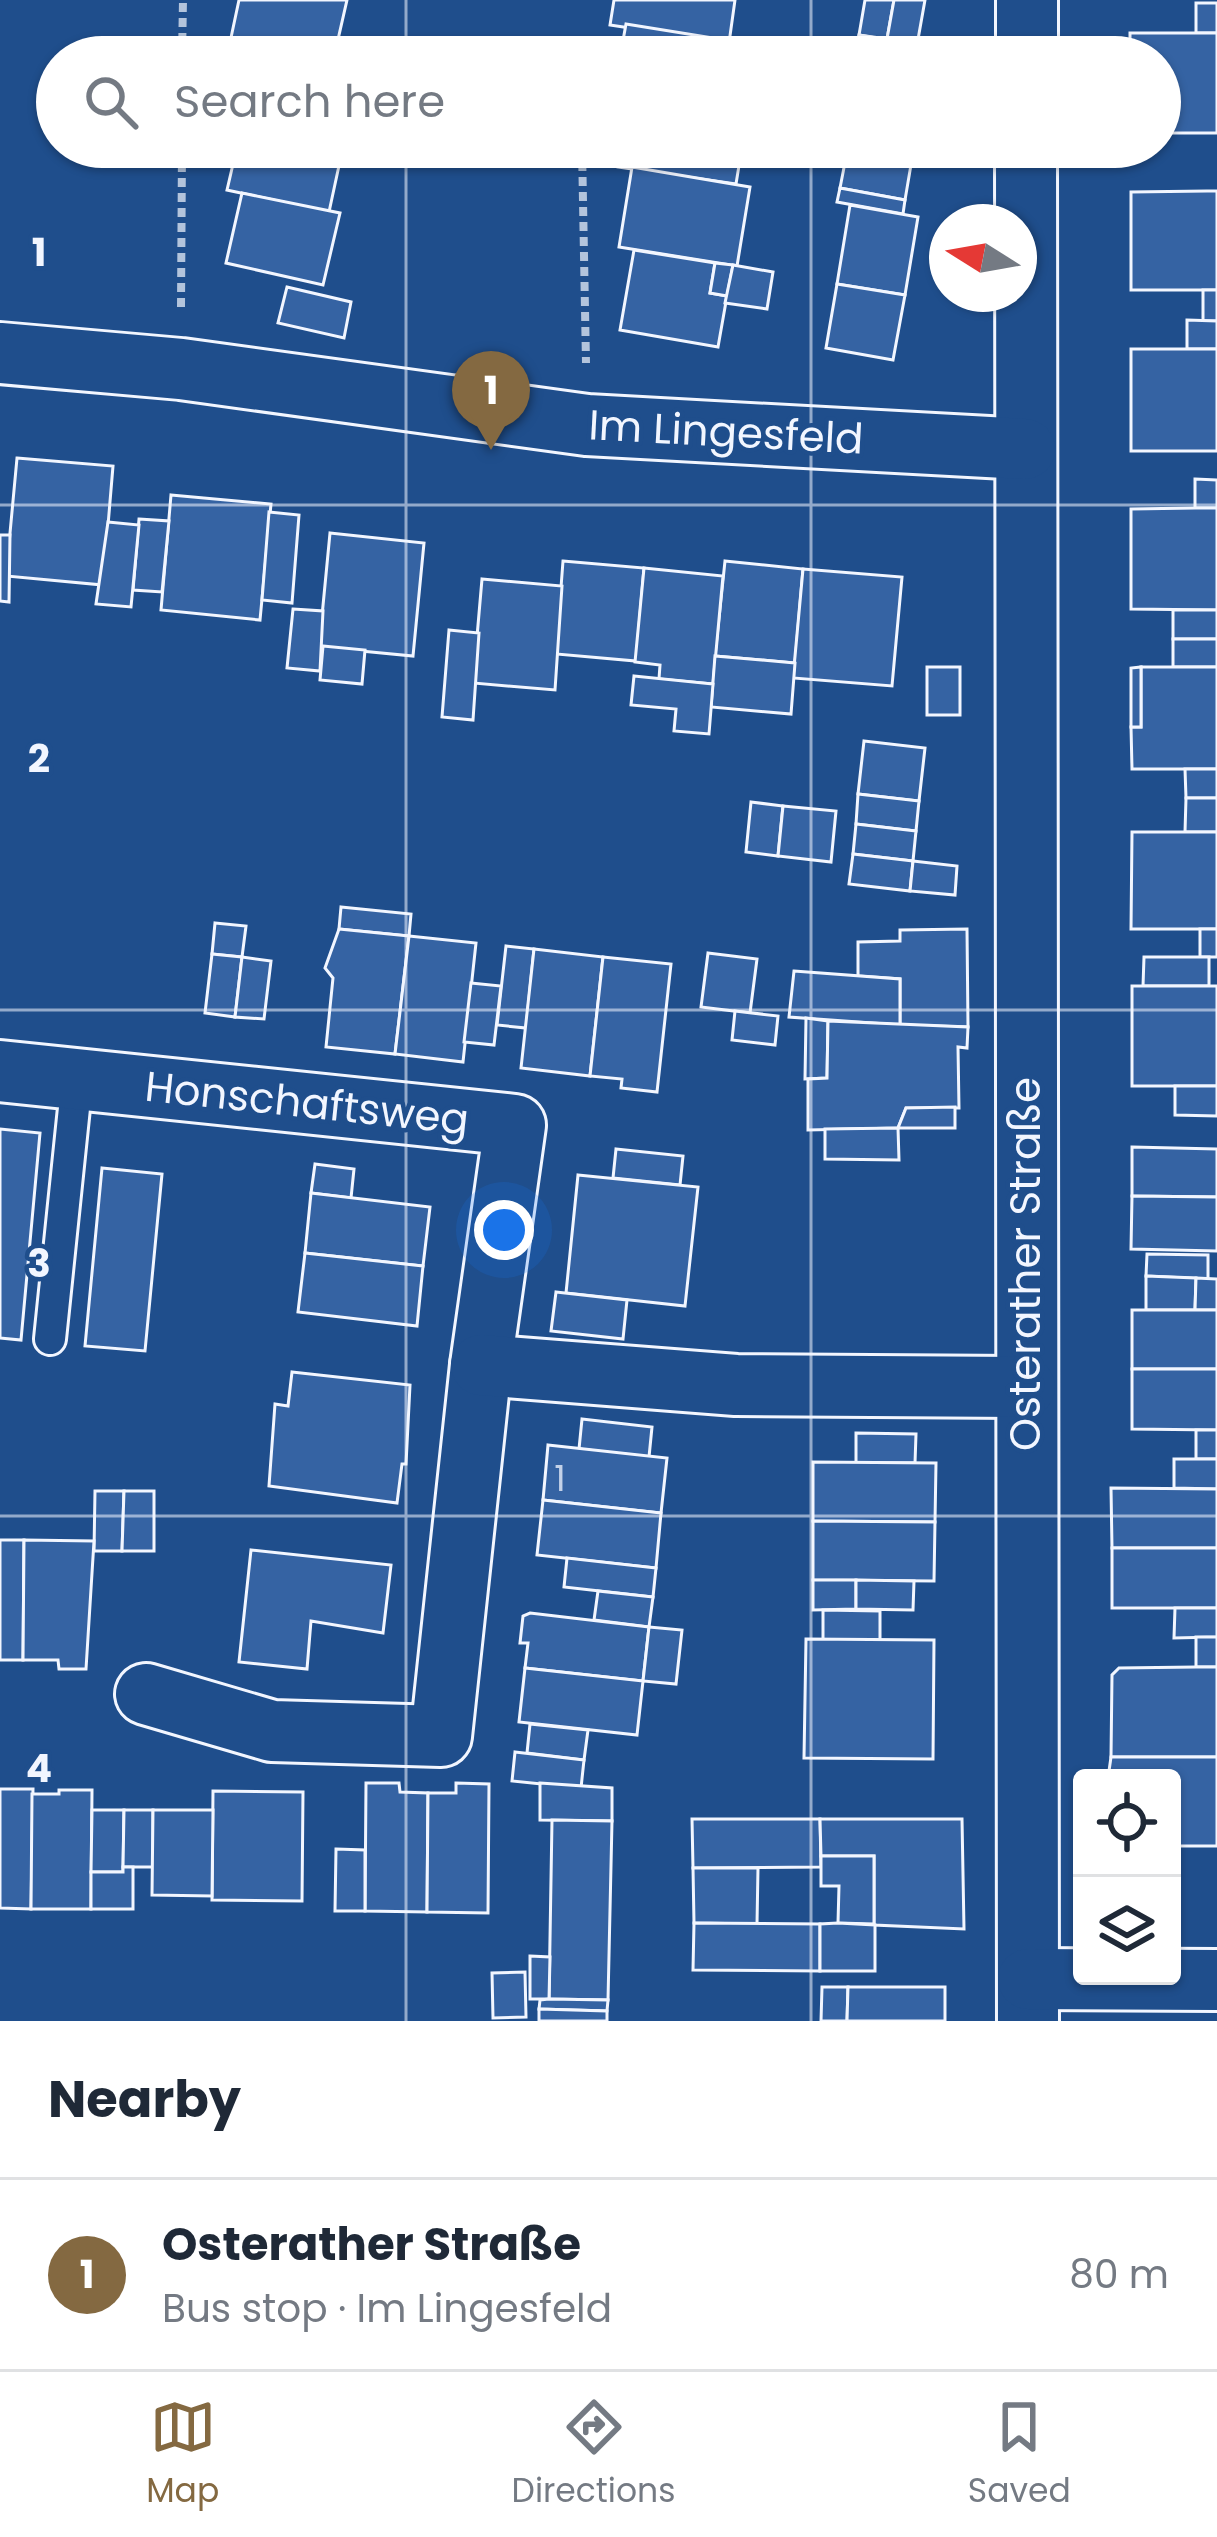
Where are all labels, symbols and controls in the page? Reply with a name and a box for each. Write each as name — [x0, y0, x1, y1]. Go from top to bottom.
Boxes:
search box — [36, 36, 1181, 168]
icon: search — [78, 69, 144, 135]
text: Search here — [174, 70, 445, 133]
north arrow — [929, 204, 1037, 312]
text: 1 — [32, 225, 46, 280]
pin: 1 — [452, 351, 530, 450]
street label: Im Lingesfeld — [587, 395, 865, 469]
text: 2 — [28, 731, 50, 786]
street label: Honschaftsweg — [142, 1057, 472, 1149]
street label: Osterather Straße — [996, 1077, 1055, 1451]
your location — [474, 1200, 534, 1260]
text: 3 — [27, 1236, 51, 1291]
house number: 1 — [554, 1453, 566, 1504]
text: 4 — [26, 1741, 52, 1796]
map controls — [1073, 1769, 1181, 1985]
button: locate — [1073, 1769, 1181, 1877]
button: layers — [1073, 1877, 1181, 1985]
text: Nearby — [48, 2063, 241, 2135]
text: Osterather Straße — [162, 2213, 581, 2276]
text: 1 — [80, 2247, 94, 2302]
text: 80 m — [1069, 2247, 1169, 2302]
text: Bus stop · Im Lingesfeld — [162, 2281, 612, 2336]
tab: Map — [146, 2394, 219, 2516]
tab: Directions — [512, 2394, 675, 2516]
tab: Saved — [968, 2394, 1071, 2516]

